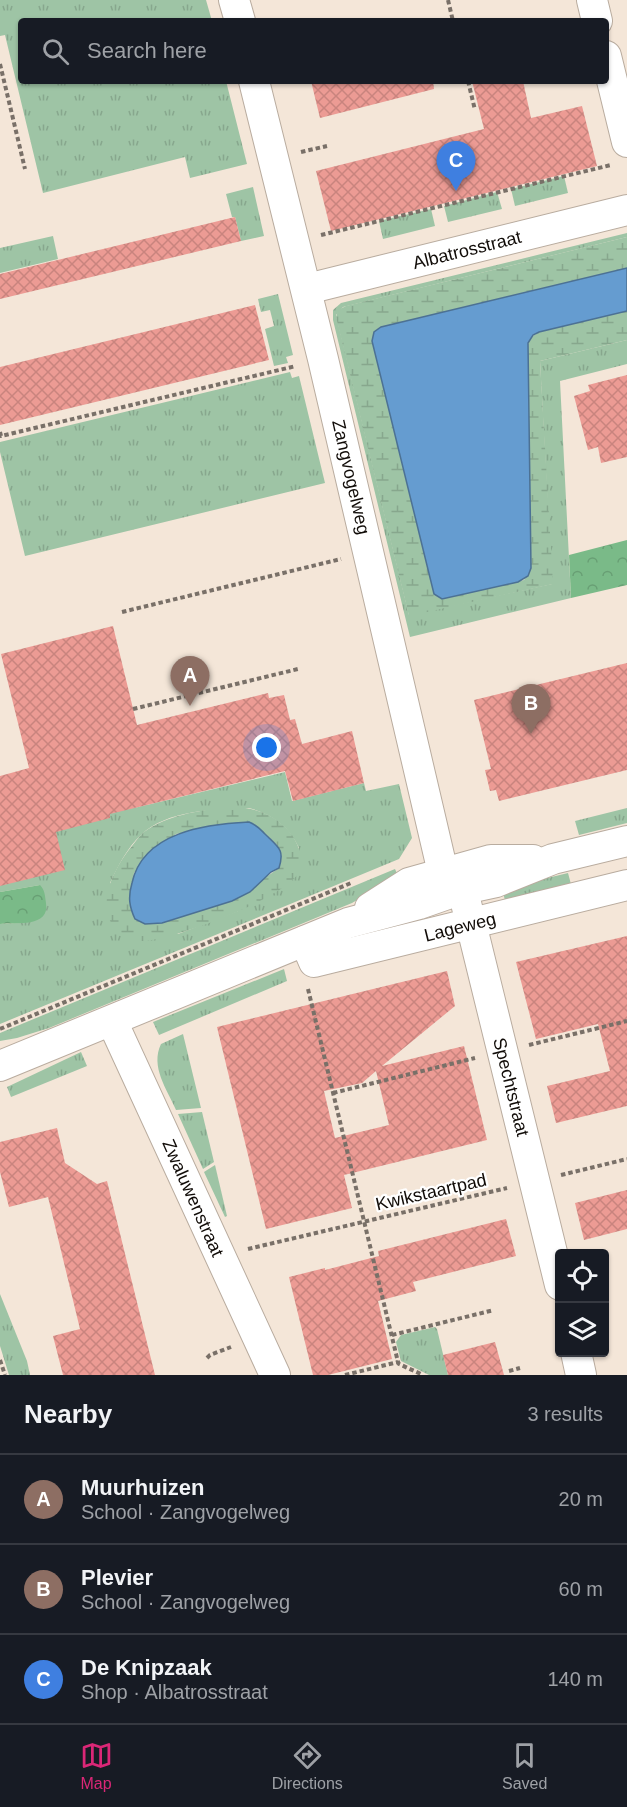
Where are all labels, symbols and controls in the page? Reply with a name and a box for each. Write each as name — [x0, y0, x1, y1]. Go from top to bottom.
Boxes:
search box — [18, 18, 609, 84]
icon: search — [39, 35, 72, 68]
text: Search here — [87, 38, 207, 63]
pin: C — [436, 142, 476, 191]
street label: Albatrosstraat — [411, 227, 523, 273]
street label: Zangvogelweg — [328, 418, 374, 536]
pin: A — [170, 656, 210, 706]
pin: B — [512, 684, 550, 734]
your location — [252, 733, 281, 762]
street label: Lageweg — [422, 908, 498, 946]
street label: Spechtstraat — [489, 1036, 533, 1138]
street label: Zwaluwenstraat — [158, 1136, 228, 1260]
street label: Kwikstaartpad — [374, 1170, 488, 1214]
map controls — [555, 1249, 609, 1357]
button: locate — [555, 1249, 609, 1303]
button: layers — [555, 1303, 609, 1357]
text: Nearby — [24, 1399, 112, 1429]
text: 3 results — [527, 1403, 603, 1425]
text: Muurhuizen — [81, 1475, 204, 1500]
text: A — [36, 1488, 51, 1510]
text: 20 m — [559, 1488, 603, 1510]
text: School · Zangvogelweg — [81, 1501, 290, 1523]
text: Plevier — [81, 1565, 153, 1590]
text: B — [36, 1578, 51, 1600]
text: 60 m — [559, 1578, 603, 1600]
text: School · Zangvogelweg — [81, 1591, 290, 1613]
text: De Knipzaak — [81, 1655, 212, 1680]
text: C — [36, 1668, 51, 1690]
text: 140 m — [547, 1668, 603, 1690]
text: Shop · Albatrosstraat — [81, 1681, 268, 1703]
tab: Map — [80, 1739, 113, 1793]
tab: Directions — [272, 1739, 343, 1793]
tab: Saved — [502, 1739, 547, 1793]

